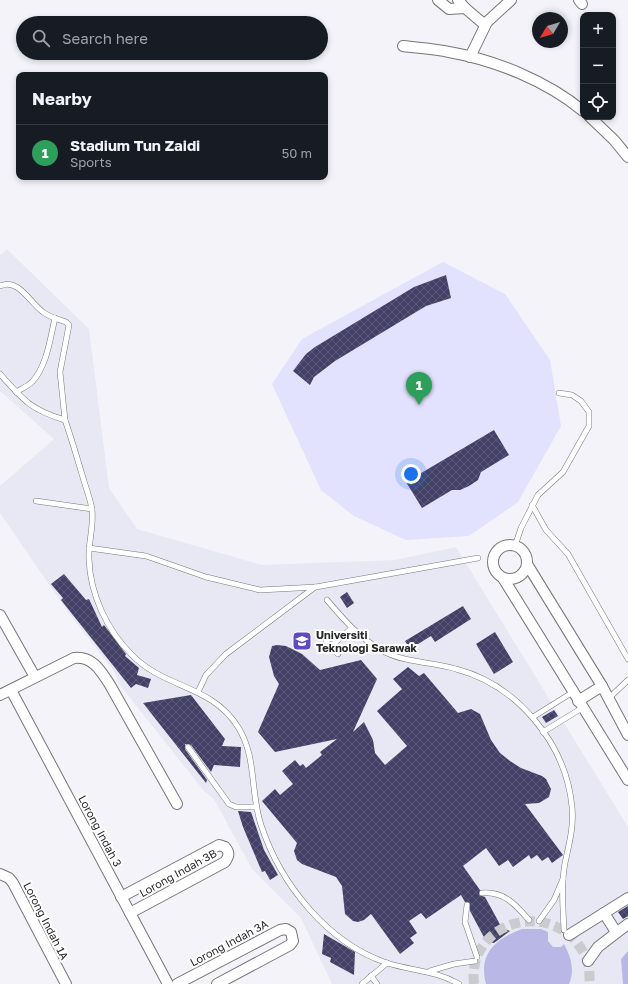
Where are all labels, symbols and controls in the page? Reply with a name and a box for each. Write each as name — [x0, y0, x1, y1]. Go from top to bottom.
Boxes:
north arrow — [532, 12, 568, 48]
map controls — [580, 12, 616, 120]
button: + — [580, 12, 616, 48]
search box — [16, 16, 328, 60]
icon: search — [30, 27, 52, 49]
text: Search here — [62, 29, 148, 47]
button: − — [580, 48, 616, 84]
button: locate — [580, 84, 616, 120]
text: Nearby — [32, 88, 92, 109]
text: Stadium Tun Zaidi — [70, 136, 200, 154]
text: 1 — [42, 145, 48, 161]
text: 50 m — [282, 145, 312, 161]
text: Sports — [70, 154, 112, 170]
pin: 1 — [406, 372, 432, 405]
your location — [401, 464, 421, 484]
place label: Universiti Teknologi Sarawak — [316, 628, 418, 654]
school or university icon: Universiti Teknologi Sarawak — [291, 630, 313, 652]
street label: Lorong Indah 3 — [76, 793, 125, 869]
street label: Lorong Indah 3B — [137, 846, 219, 899]
street label: Lorong Indah 1A — [21, 880, 72, 962]
street label: Lorong Indah 3A — [188, 916, 270, 969]

